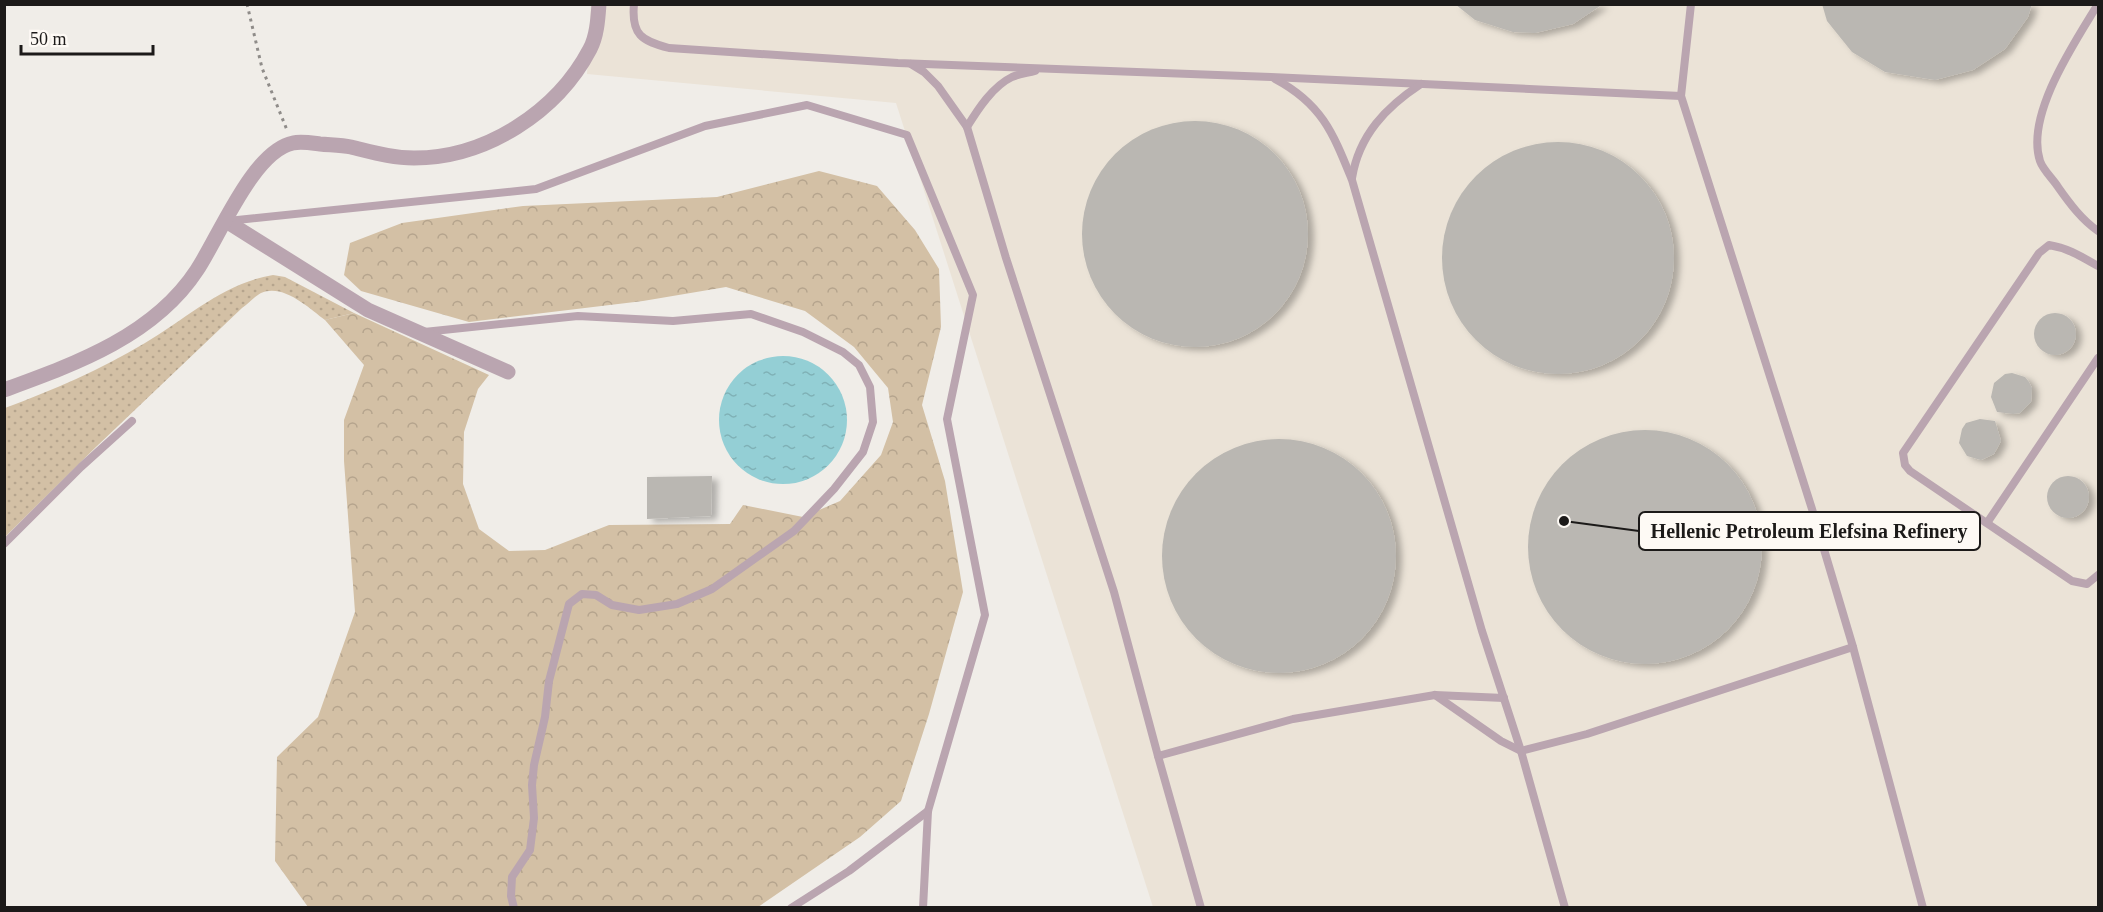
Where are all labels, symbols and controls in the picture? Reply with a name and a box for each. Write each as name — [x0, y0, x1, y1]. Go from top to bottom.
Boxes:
scale bar — [21, 18, 153, 56]
text: 50 m — [30, 29, 67, 49]
callout: Hellenic Petroleum Elefsina Refinery — [1639, 512, 1980, 550]
text: Hellenic Petroleum Elefsina Refinery — [1651, 520, 1967, 543]

